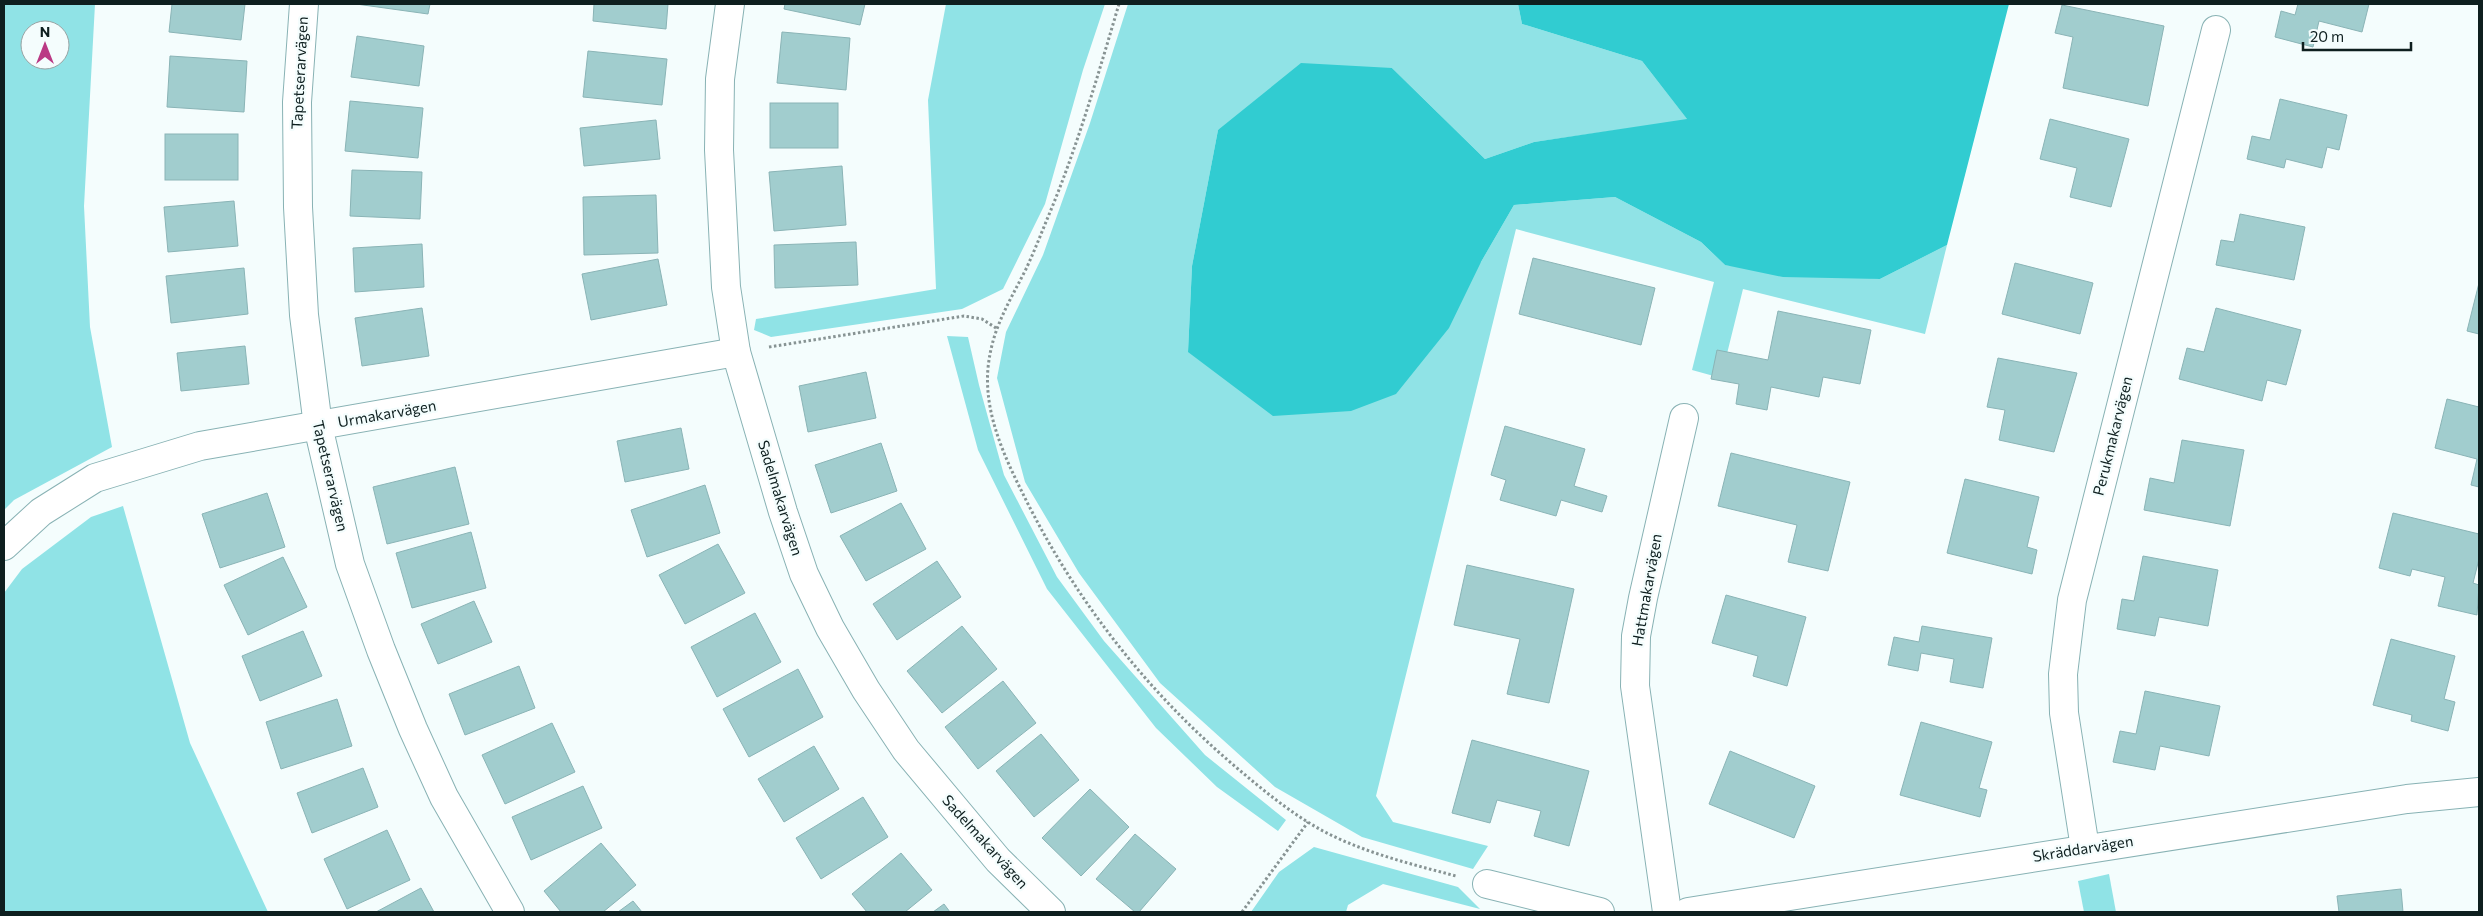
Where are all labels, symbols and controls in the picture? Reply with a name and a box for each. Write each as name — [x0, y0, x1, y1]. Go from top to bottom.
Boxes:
street label: Tapetserarvägen — [287, 16, 311, 130]
north arrow — [20, 20, 70, 70]
scale bar — [2303, 20, 2410, 52]
text: N — [40, 23, 50, 40]
text: 20 m — [2310, 27, 2344, 45]
street label: Perukmakarvägen — [2089, 374, 2136, 497]
street label: Urmakarvägen — [336, 395, 437, 431]
street label: Tapetserarvägen — [309, 419, 352, 533]
street label: Sadelmakarvägen — [755, 438, 807, 558]
street label: Hattmakarvägen — [1627, 532, 1665, 648]
street label: Sadelmakarvägen — [939, 791, 1032, 892]
street label: Skräddarvägen — [2031, 831, 2134, 865]

